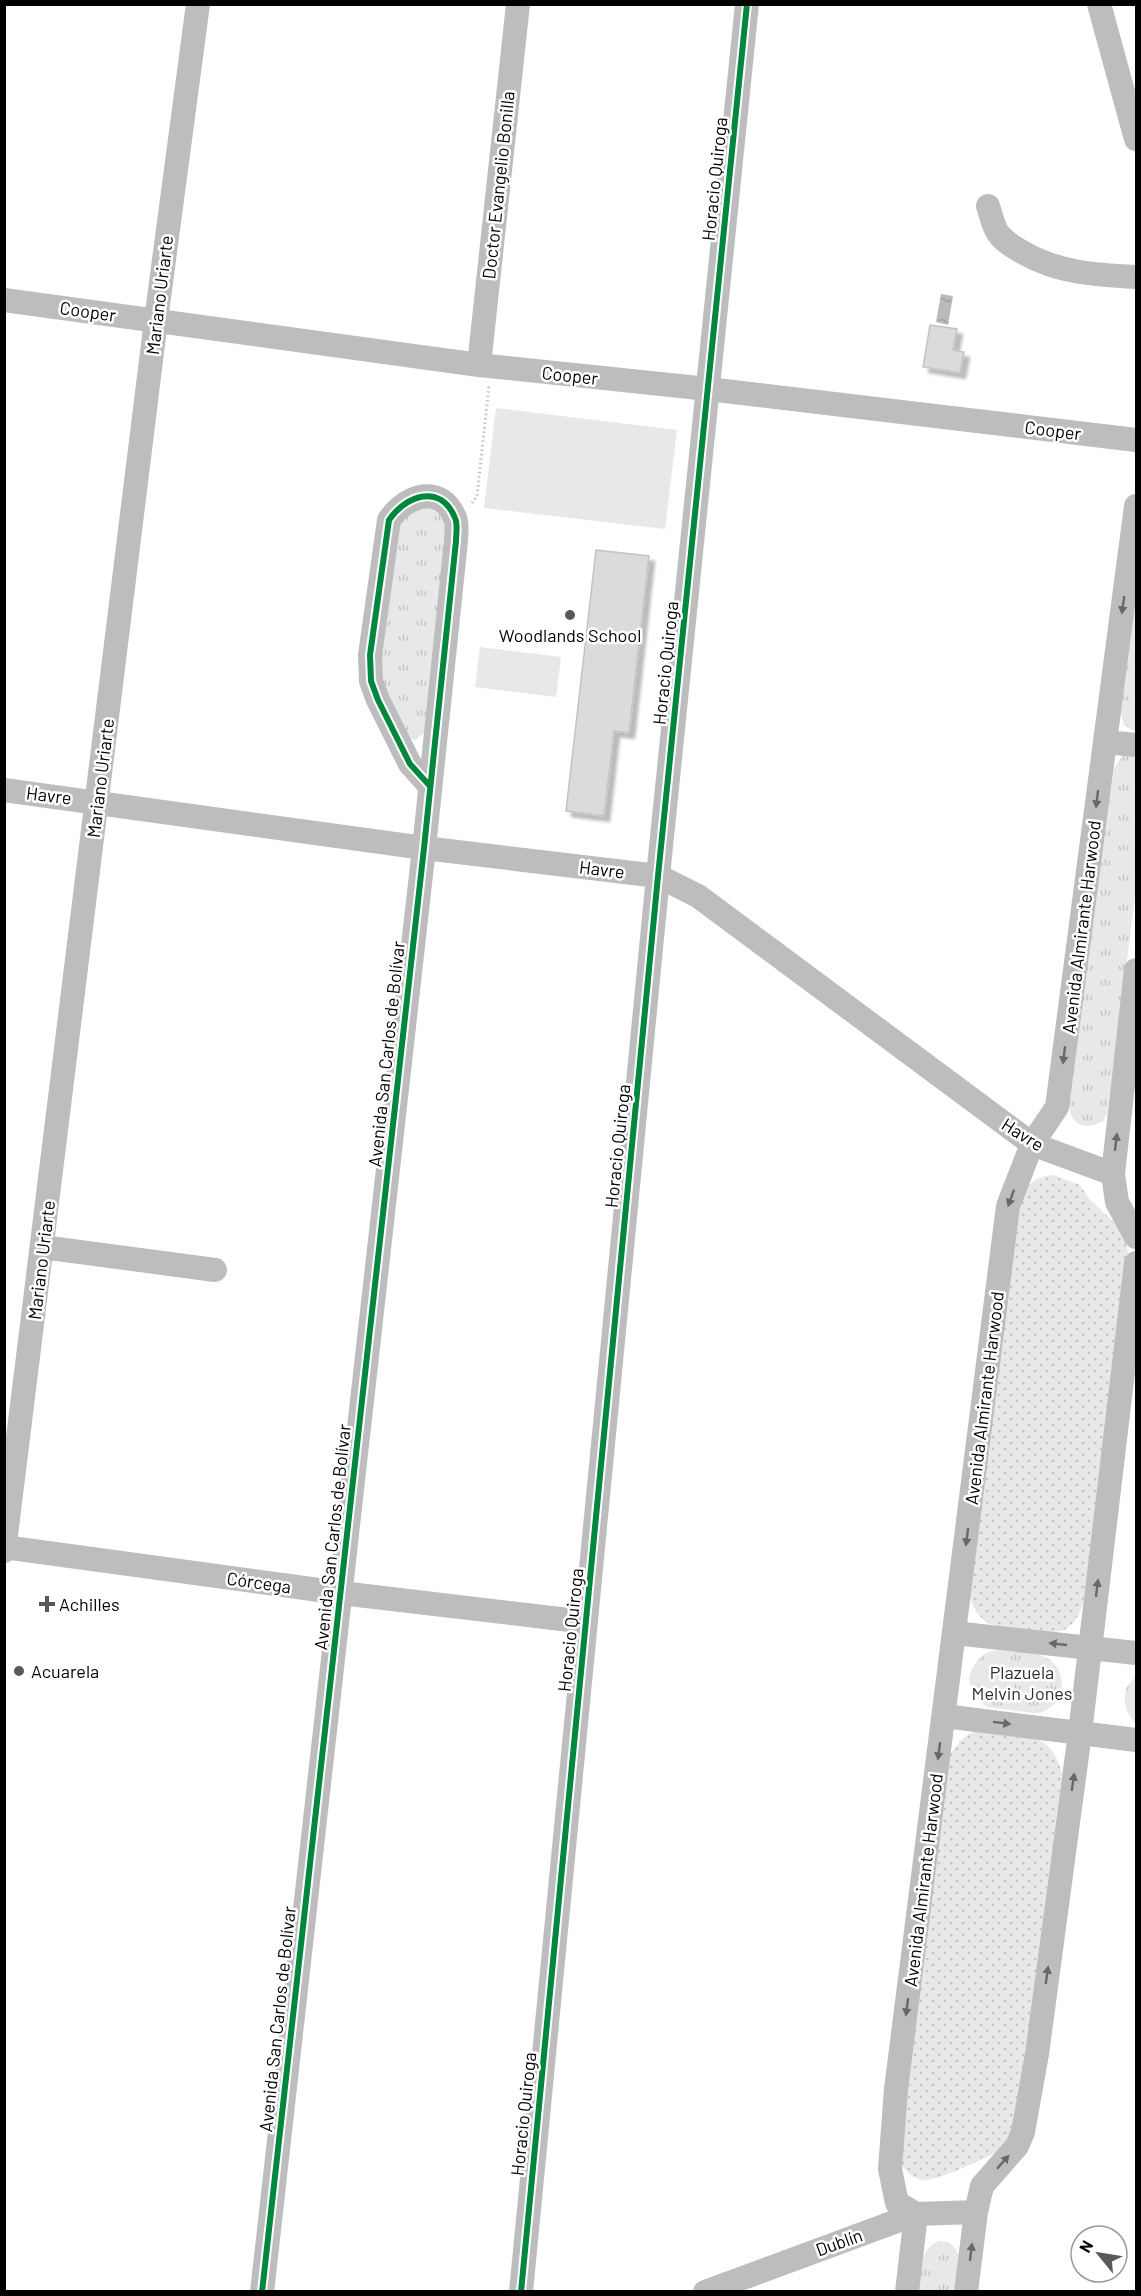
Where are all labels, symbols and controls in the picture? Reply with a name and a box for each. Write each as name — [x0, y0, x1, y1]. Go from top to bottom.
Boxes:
street label: Doctor Evangelio Bonilla — [477, 90, 519, 280]
street label: Horacio Quiroga — [697, 116, 731, 242]
street label: Mariano Uriarte — [141, 234, 177, 356]
street label: Cooper — [59, 296, 118, 326]
street label: Cooper — [541, 361, 600, 389]
street label: Cooper — [1024, 416, 1083, 444]
one-way arrow — [1118, 596, 1128, 615]
street label: Horacio Quiroga — [648, 600, 682, 726]
marker: Woodlands School — [563, 608, 577, 622]
place label: Woodlands School — [499, 624, 641, 646]
street label: Mariano Uriarte — [82, 717, 118, 839]
street label: Havre — [25, 781, 73, 809]
one-way arrow — [1093, 789, 1102, 808]
street label: Avenida Almirante Harwood — [1057, 819, 1105, 1035]
street label: Havre — [578, 855, 626, 883]
street label: Avenida San Carlos de Bolívar — [363, 939, 409, 1168]
one-way arrow — [1059, 1045, 1069, 1064]
street label: Horacio Quiroga — [600, 1083, 634, 1209]
street label: Havre — [998, 1113, 1048, 1155]
one-way arrow — [1111, 1133, 1121, 1152]
one-way arrow — [1006, 1190, 1016, 1208]
street label: Mariano Uriarte — [23, 1199, 59, 1321]
street label: Avenida Almirante Harwood — [960, 1290, 1008, 1506]
street label: Avenida San Carlos de Bolívar — [309, 1422, 355, 1651]
one-way arrow — [962, 1528, 971, 1547]
street label: Córcega — [225, 1567, 293, 1597]
street label: Horacio Quiroga — [553, 1567, 587, 1693]
one-way arrow — [1092, 1579, 1101, 1598]
place label: Achilles — [59, 1593, 120, 1615]
marker: Achilles — [40, 1597, 54, 1611]
one-way arrow — [1048, 1639, 1067, 1649]
place label: Acuarela — [31, 1660, 99, 1682]
park label: Plazuela Melvin Jones — [972, 1661, 1072, 1704]
marker: Acuarela — [12, 1664, 26, 1678]
one-way arrow — [993, 1718, 1012, 1728]
one-way arrow — [935, 1742, 944, 1761]
street label: Avenida Almirante Harwood — [899, 1772, 947, 1988]
one-way arrow — [1069, 1772, 1078, 1791]
street label: Avenida San Carlos de Bolívar — [254, 1904, 300, 2133]
one-way arrow — [1043, 1966, 1052, 1985]
one-way arrow — [902, 1998, 911, 2017]
street label: Horacio Quiroga — [506, 2051, 540, 2177]
one-way arrow — [996, 2154, 1010, 2169]
street label: Dublín — [813, 2223, 865, 2261]
north arrow — [1069, 2224, 1129, 2284]
text: N — [1075, 2237, 1096, 2256]
one-way arrow — [967, 2242, 976, 2261]

